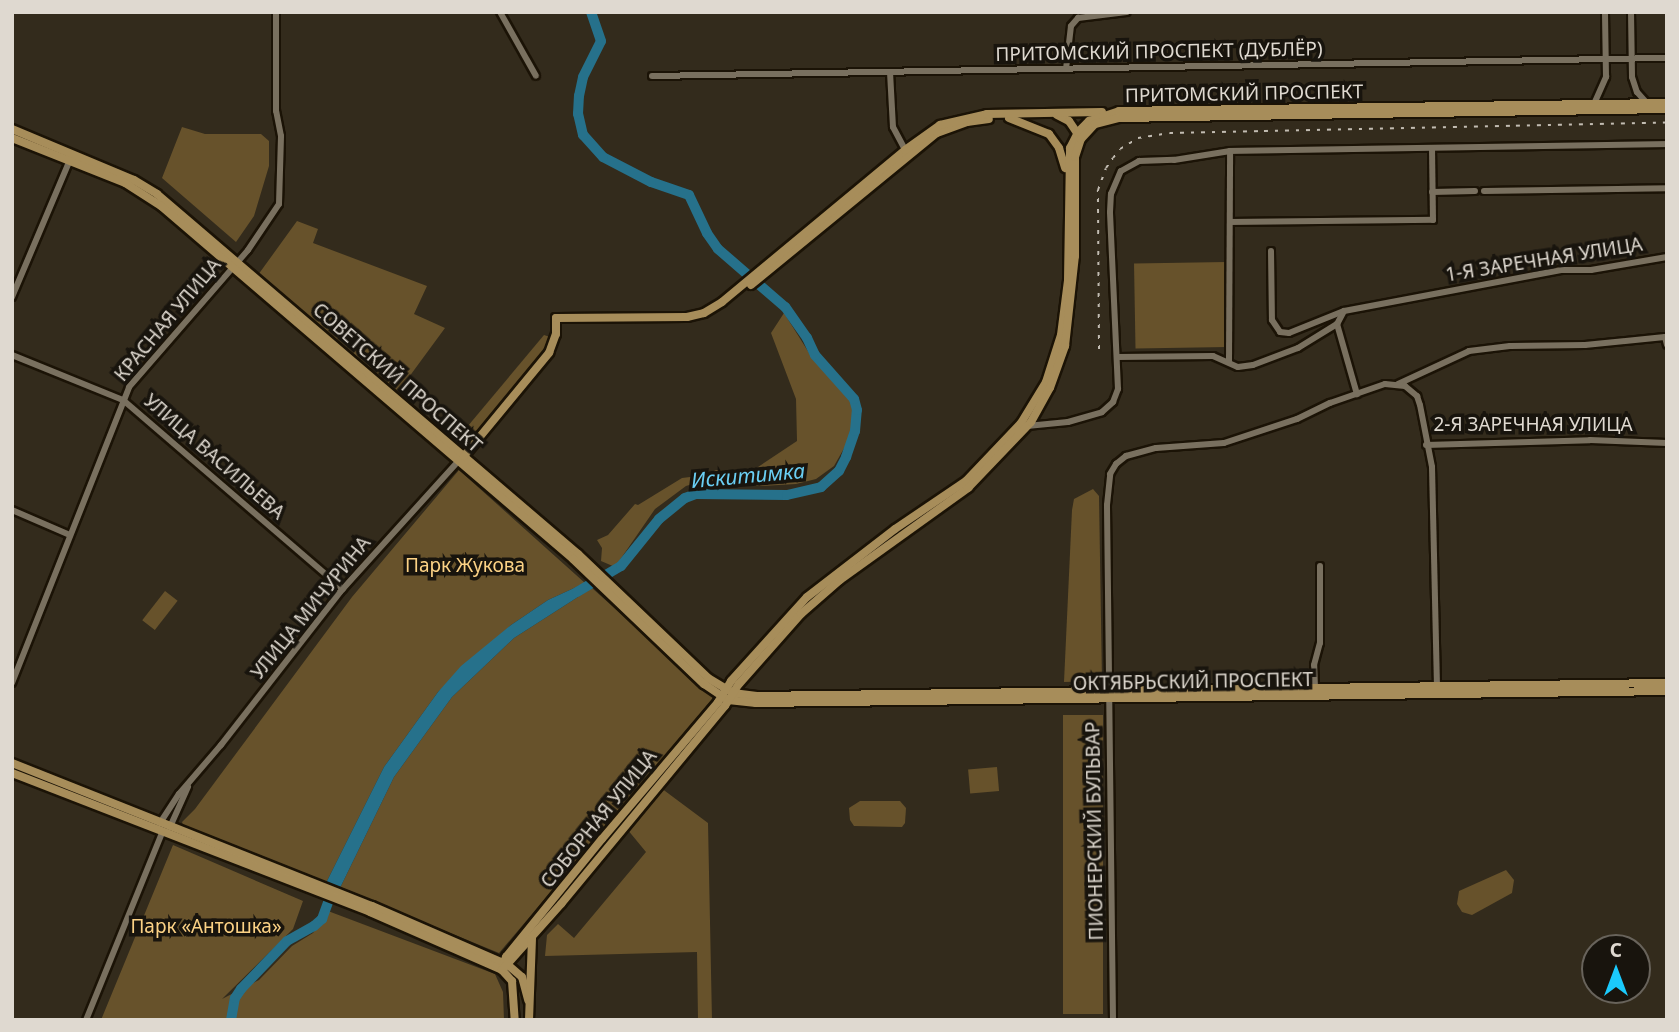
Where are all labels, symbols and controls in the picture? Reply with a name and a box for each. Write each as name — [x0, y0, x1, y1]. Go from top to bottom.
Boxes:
street label: ПРИТОМСКИЙ ПРОСПЕКТ (ДУБЛЁР) — [995, 38, 1323, 66]
street label: ПРИТОМСКИЙ ПРОСПЕКТ — [1125, 81, 1363, 107]
street label: 1-Я ЗАРЕЧНАЯ УЛИЦА — [1444, 233, 1644, 287]
street label: КРАСНАЯ УЛИЦА — [110, 254, 226, 386]
street label: СОВЕТСКИЙ ПРОСПЕКТ — [308, 299, 486, 457]
street label: УЛИЦА ВАСИЛЬЕВА — [139, 390, 289, 524]
street label: 2-Я ЗАРЕЧНАЯ УЛИЦА — [1433, 414, 1633, 436]
water label: Искитимка — [690, 457, 806, 493]
street label: УЛИЦА МИЧУРИНА — [246, 532, 376, 684]
park label: Парк Жукова — [405, 555, 525, 577]
street label: ОКТЯБРЬСКИЙ ПРОСПЕКТ — [1073, 669, 1313, 695]
street label: ПИОНЕРСКИЙ БУЛЬВАР — [1082, 721, 1108, 941]
street label: СОБОРНАЯ УЛИЦА — [536, 745, 662, 893]
park label: Парк «Антошка» — [130, 916, 282, 938]
north arrow — [1581, 934, 1651, 1004]
text: С — [1610, 937, 1622, 963]

